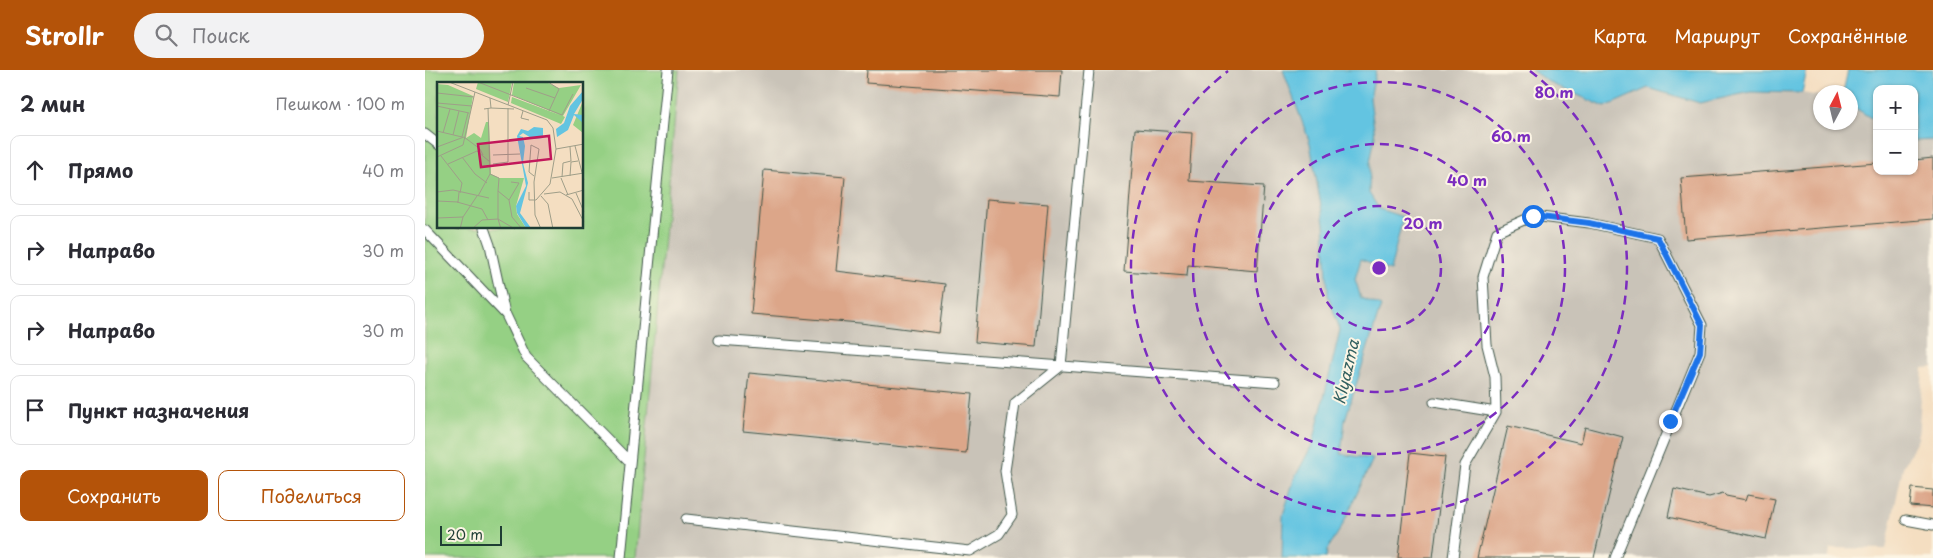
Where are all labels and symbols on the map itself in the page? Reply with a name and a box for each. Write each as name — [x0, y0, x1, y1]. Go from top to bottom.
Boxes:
text: 80 m — [1534, 80, 1574, 103]
inset map — [437, 82, 584, 229]
north arrow — [1813, 85, 1858, 130]
text: 60 m — [1491, 124, 1531, 147]
text: 40 m — [1447, 168, 1487, 191]
route start — [1522, 205, 1545, 228]
text: 20 m — [1404, 211, 1442, 234]
centre of rings — [1370, 259, 1388, 277]
water label: Klyazma — [1326, 336, 1364, 406]
route end — [1659, 410, 1682, 433]
scale bar — [440, 523, 503, 546]

